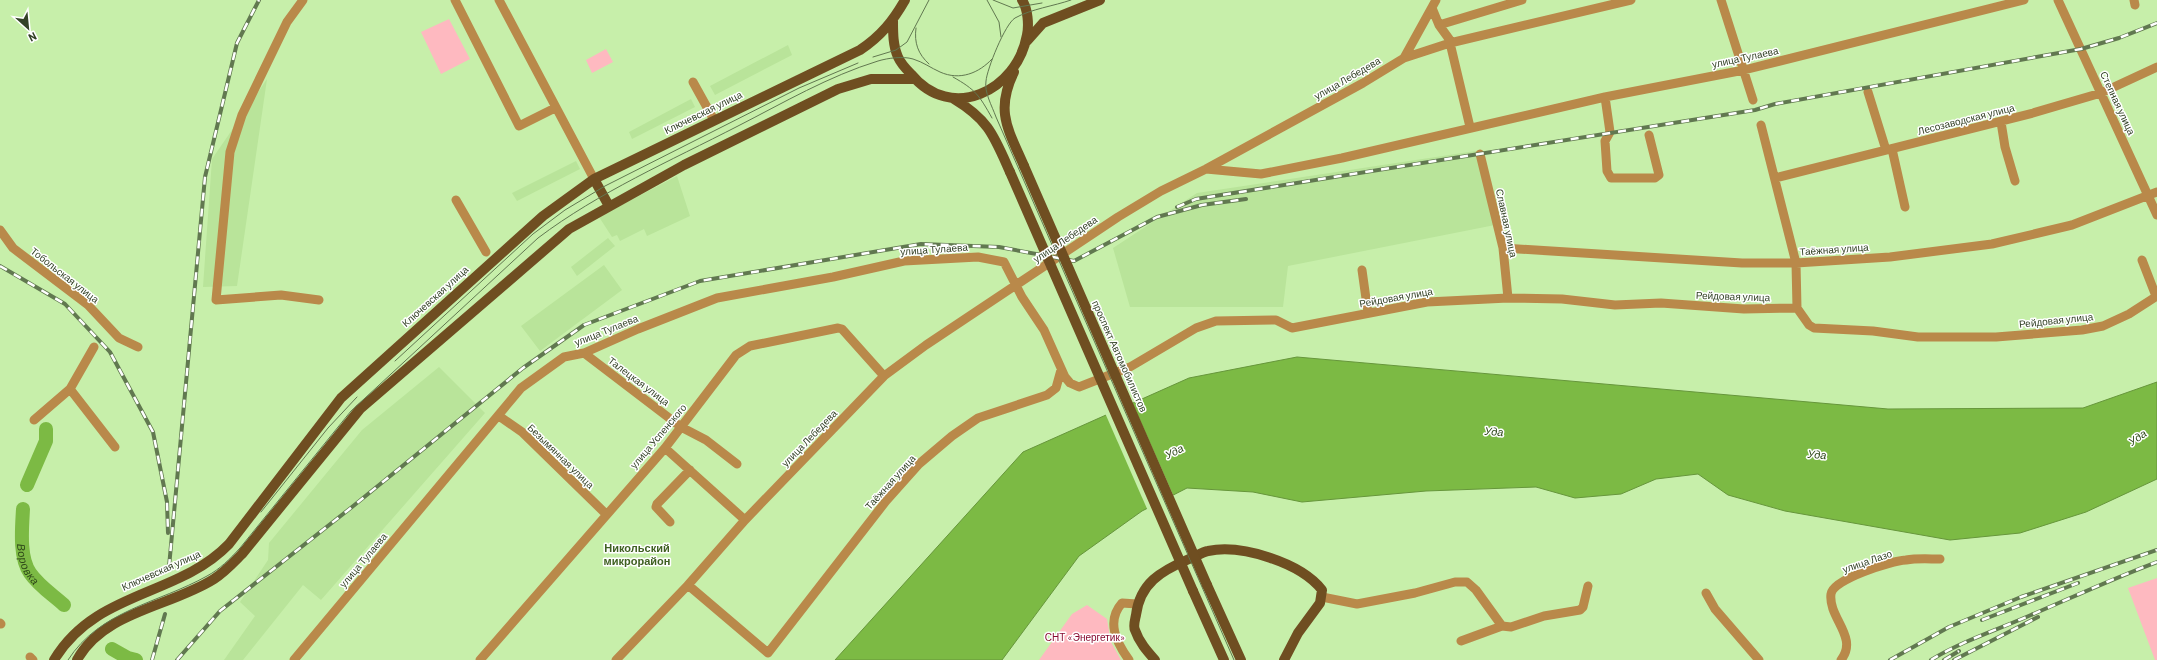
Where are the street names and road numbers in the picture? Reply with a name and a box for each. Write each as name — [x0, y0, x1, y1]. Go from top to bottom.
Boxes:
street label: улица Тулаева — [1711, 44, 1780, 70]
street label: улица Лебедева — [1312, 54, 1383, 102]
street label: Степная улица — [2098, 69, 2138, 137]
street label: Ключевская улица — [662, 88, 744, 136]
street label: Лесозаводская улица — [1916, 101, 2016, 137]
street label: Славная улица — [1494, 188, 1520, 259]
street label: улица Лебедева — [1031, 213, 1100, 265]
street label: улица Тулаева — [900, 241, 969, 257]
street label: Таёжная улица — [1799, 241, 1869, 257]
street label: Тобольская улица — [29, 245, 102, 306]
street label: Ключевская улица — [399, 263, 471, 329]
street label: Рейдовая улица — [1358, 285, 1434, 309]
street label: Рейдовая улица — [1696, 289, 1771, 303]
street label: проспект Автомобилистов — [1090, 298, 1150, 414]
street label: Рейдовая улица — [2018, 310, 2094, 330]
street label: улица Тулаева — [572, 312, 640, 348]
street label: Талецкая улица — [606, 354, 672, 408]
street label: улица Успенского — [627, 401, 689, 471]
street label: улица Лебедева — [779, 407, 840, 469]
street label: Безымянная улица — [525, 421, 597, 491]
street label: Таёжная улица — [862, 452, 918, 512]
street label: улица Тулаева — [337, 530, 390, 590]
street label: Ключевская улица — [120, 547, 203, 593]
street label: улица Лазо — [1841, 547, 1894, 575]

